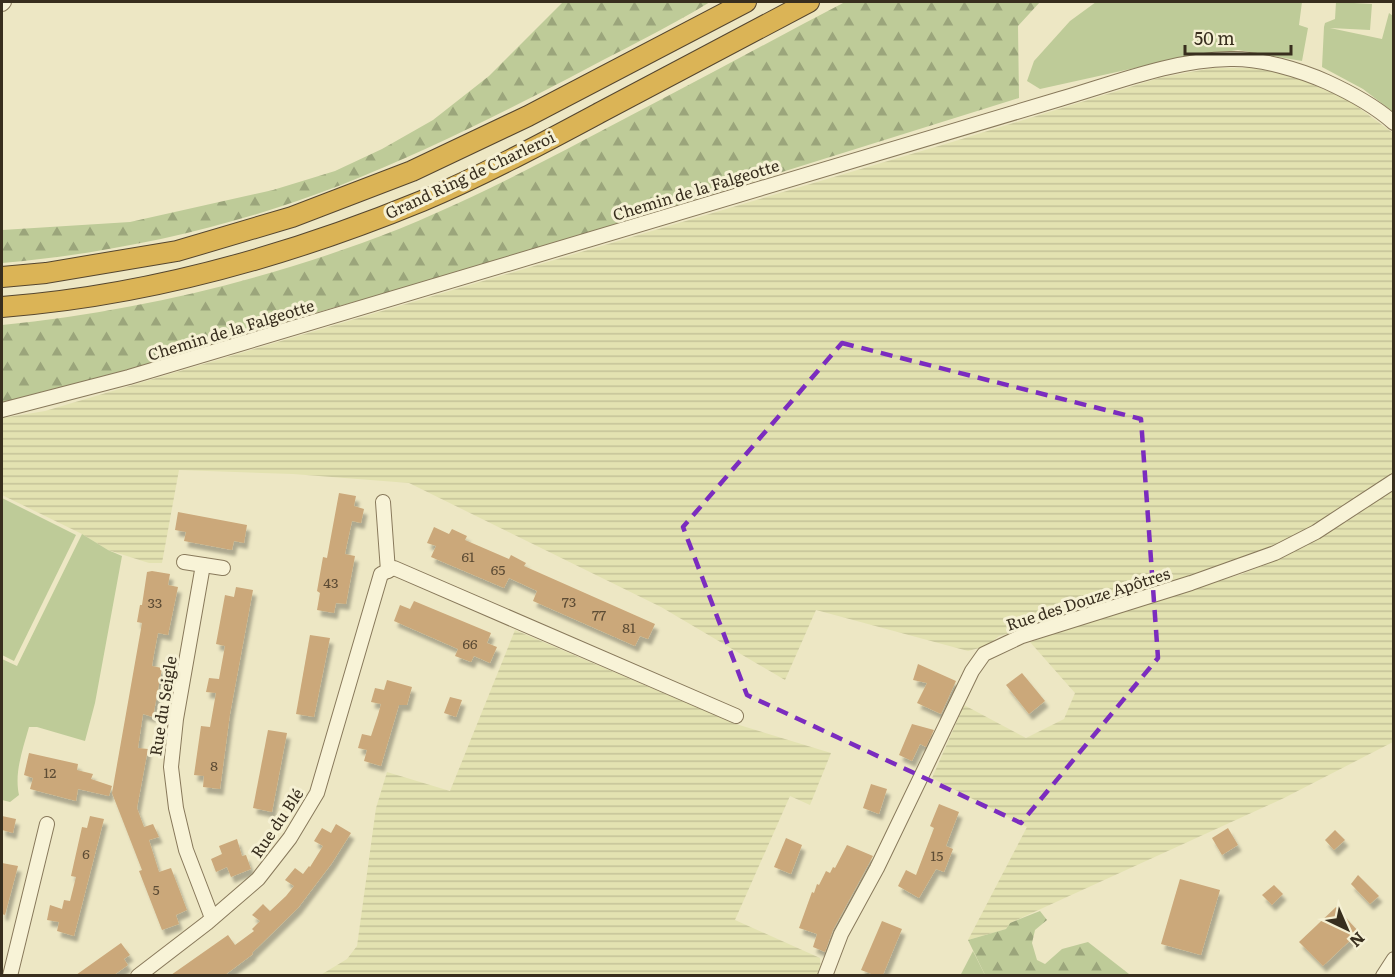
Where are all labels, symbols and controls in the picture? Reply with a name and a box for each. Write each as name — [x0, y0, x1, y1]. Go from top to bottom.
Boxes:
scale bar — [1185, 18, 1292, 56]
text: 50 m — [1194, 24, 1235, 51]
street label: Grand Ring de Charleroi — [381, 124, 559, 224]
street label: Chemin de la Falgeotte — [609, 152, 782, 226]
street label: Chemin de la Falgeotte — [144, 292, 317, 366]
house number: 61 — [461, 546, 475, 566]
house number: 65 — [491, 559, 505, 579]
street label: Rue des Douze Apôtres — [1003, 560, 1173, 636]
house number: 43 — [323, 572, 339, 592]
house number: 73 — [562, 591, 576, 611]
house number: 33 — [148, 592, 162, 612]
house number: 77 — [592, 604, 606, 624]
house number: 81 — [622, 617, 636, 637]
house number: 66 — [462, 633, 478, 653]
street label: Rue du Seigle — [142, 654, 182, 758]
house number: 8 — [210, 755, 218, 775]
house number: 12 — [44, 762, 56, 782]
street label: Rue du Blé — [244, 783, 308, 862]
house number: 6 — [82, 843, 90, 863]
house number: 15 — [931, 845, 943, 865]
house number: 5 — [152, 879, 160, 899]
north arrow — [1317, 899, 1377, 959]
text: N — [1345, 927, 1371, 954]

